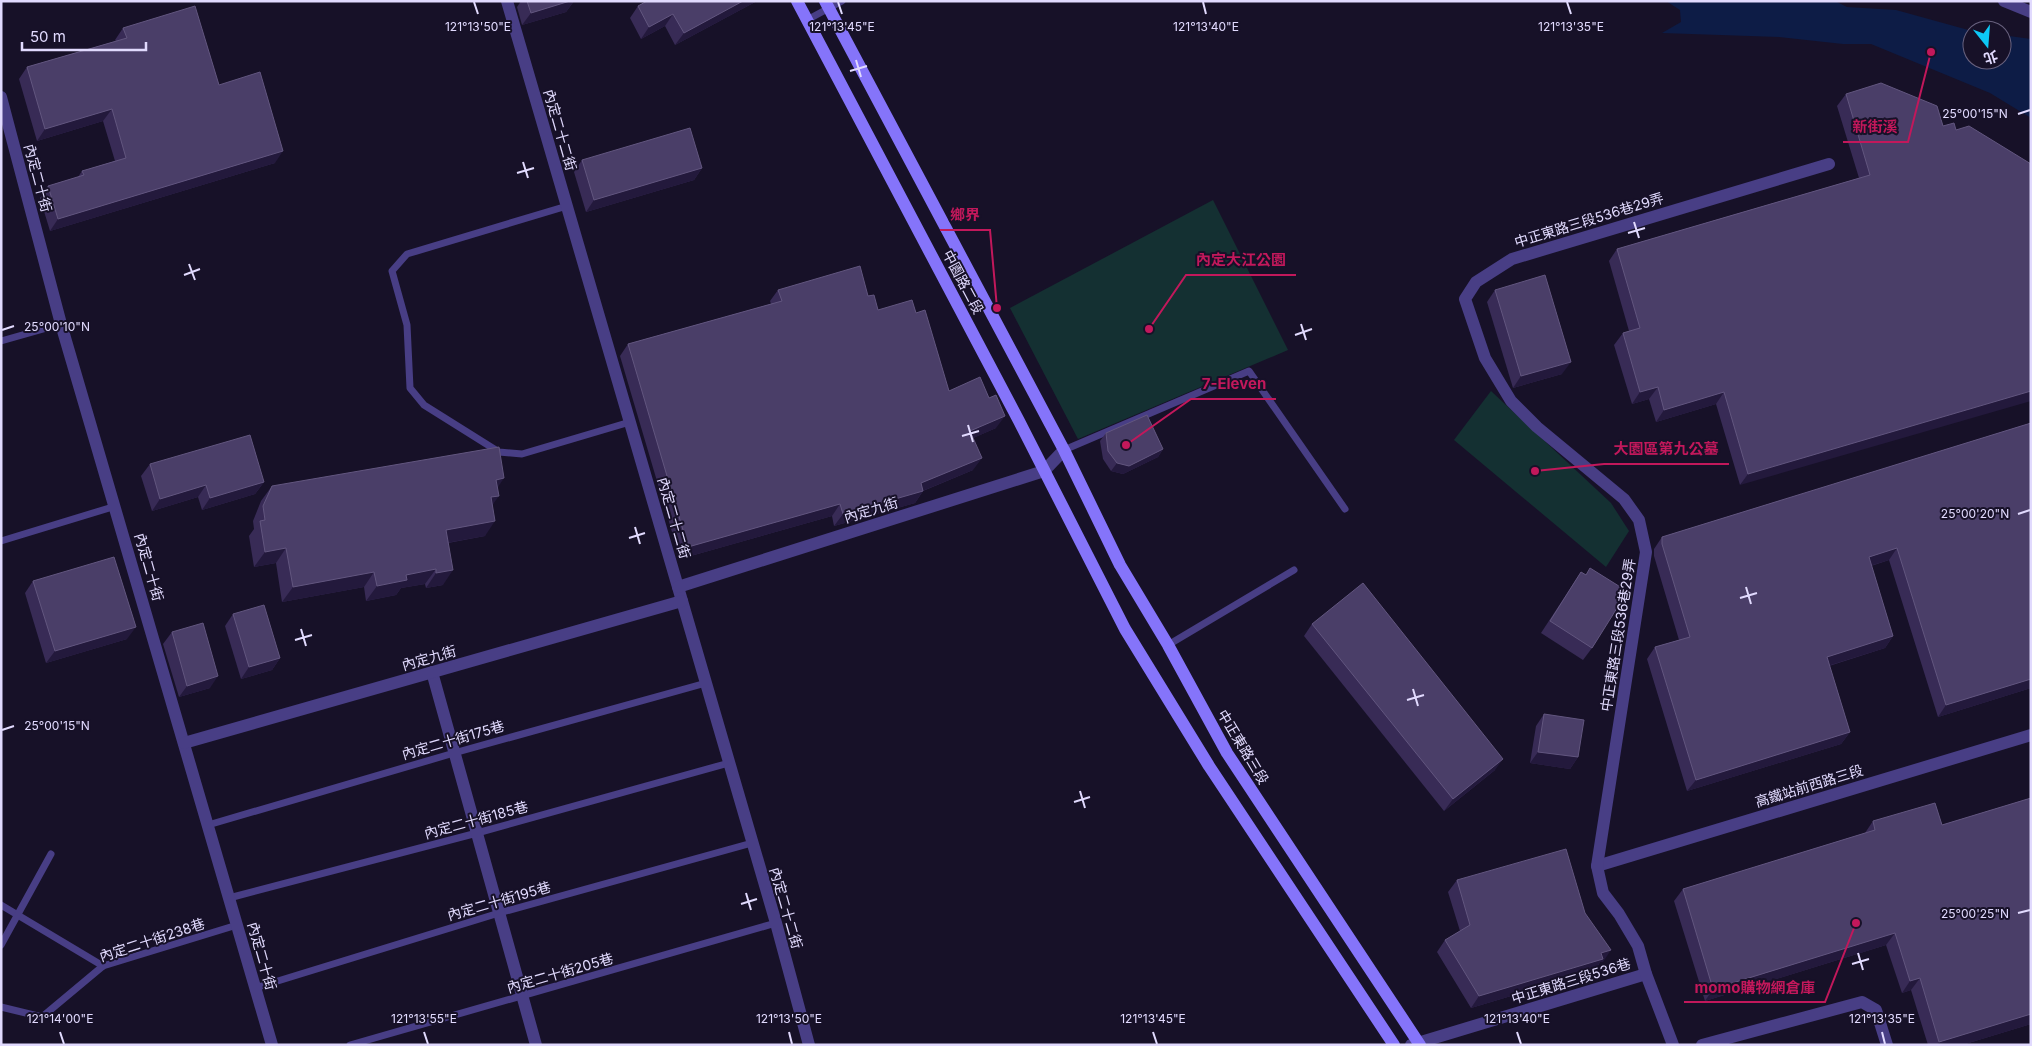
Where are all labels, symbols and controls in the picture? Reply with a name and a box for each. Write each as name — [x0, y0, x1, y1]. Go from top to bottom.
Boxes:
text: 121°13'50"E — [445, 19, 511, 34]
text: 121°13'45"E — [809, 19, 875, 34]
text: 121°13'40"E — [1173, 19, 1239, 34]
text: 121°13'35"E — [1538, 19, 1604, 34]
scale bar — [22, 20, 146, 52]
north arrow — [1962, 20, 2012, 70]
text: 50 m — [30, 27, 66, 46]
text: 北 — [1982, 48, 2000, 68]
street label: 內定二十二街 — [541, 87, 580, 173]
text: 25°00'15"N — [1942, 106, 2008, 121]
callout: 新街溪 — [1843, 112, 1908, 142]
text: 新街溪 — [1852, 117, 1898, 136]
street label: 內定二十街 — [21, 142, 56, 214]
street label: 中正東路三段536巷29弄 — [1512, 189, 1665, 250]
callout: 鄉界 — [940, 200, 990, 230]
text: 鄉界 — [950, 205, 980, 224]
callout: 內定大江公園 — [1186, 245, 1296, 275]
street label: 中園路二段 — [940, 247, 987, 317]
text: 內定大江公園 — [1196, 250, 1286, 269]
text: 25°00'10"N — [24, 319, 90, 334]
callout: 7-Eleven — [1191, 369, 1276, 399]
text: 7-Eleven — [1202, 374, 1266, 393]
callout: 大園區第九公墓 — [1604, 434, 1729, 464]
text: 大園區第九公墓 — [1613, 439, 1719, 458]
street label: 內定二十二街 — [655, 475, 694, 561]
street label: 內定九街 — [842, 493, 900, 526]
text: 25°00'20"N — [1941, 506, 2009, 521]
street label: 內定二十街 — [132, 531, 167, 603]
street label: 中正東路三段536巷29弄 — [1597, 557, 1638, 713]
street label: 內定九街 — [400, 642, 458, 673]
street label: 中正東路三段 — [1215, 706, 1272, 787]
street label: 內定二十街175巷 — [400, 717, 506, 762]
text: 25°00'15"N — [24, 718, 90, 733]
street label: 高鐵站前西路三段 — [1753, 761, 1865, 810]
street label: 內定二十街185巷 — [422, 797, 530, 842]
street label: 內定二十二街 — [767, 865, 806, 951]
street label: 內定二十街195巷 — [445, 878, 553, 923]
text: 25°00'25"N — [1941, 906, 2009, 921]
street label: 內定二十街238巷 — [97, 914, 207, 965]
street label: 內定二十街 — [245, 920, 280, 992]
street label: 內定二十街205巷 — [505, 949, 615, 996]
street label: 中正東路三段536巷 — [1509, 954, 1633, 1007]
callout: momo購物網倉庫 — [1684, 972, 1825, 1002]
text: momo購物網倉庫 — [1695, 978, 1815, 997]
text: 121°14'00"E — [27, 1011, 93, 1026]
text: 121°13'55"E — [391, 1011, 457, 1026]
text: 121°13'50"E — [756, 1011, 822, 1026]
text: 121°13'45"E — [1120, 1011, 1186, 1026]
text: 121°13'40"E — [1484, 1011, 1550, 1026]
text: 121°13'35"E — [1849, 1011, 1915, 1026]

